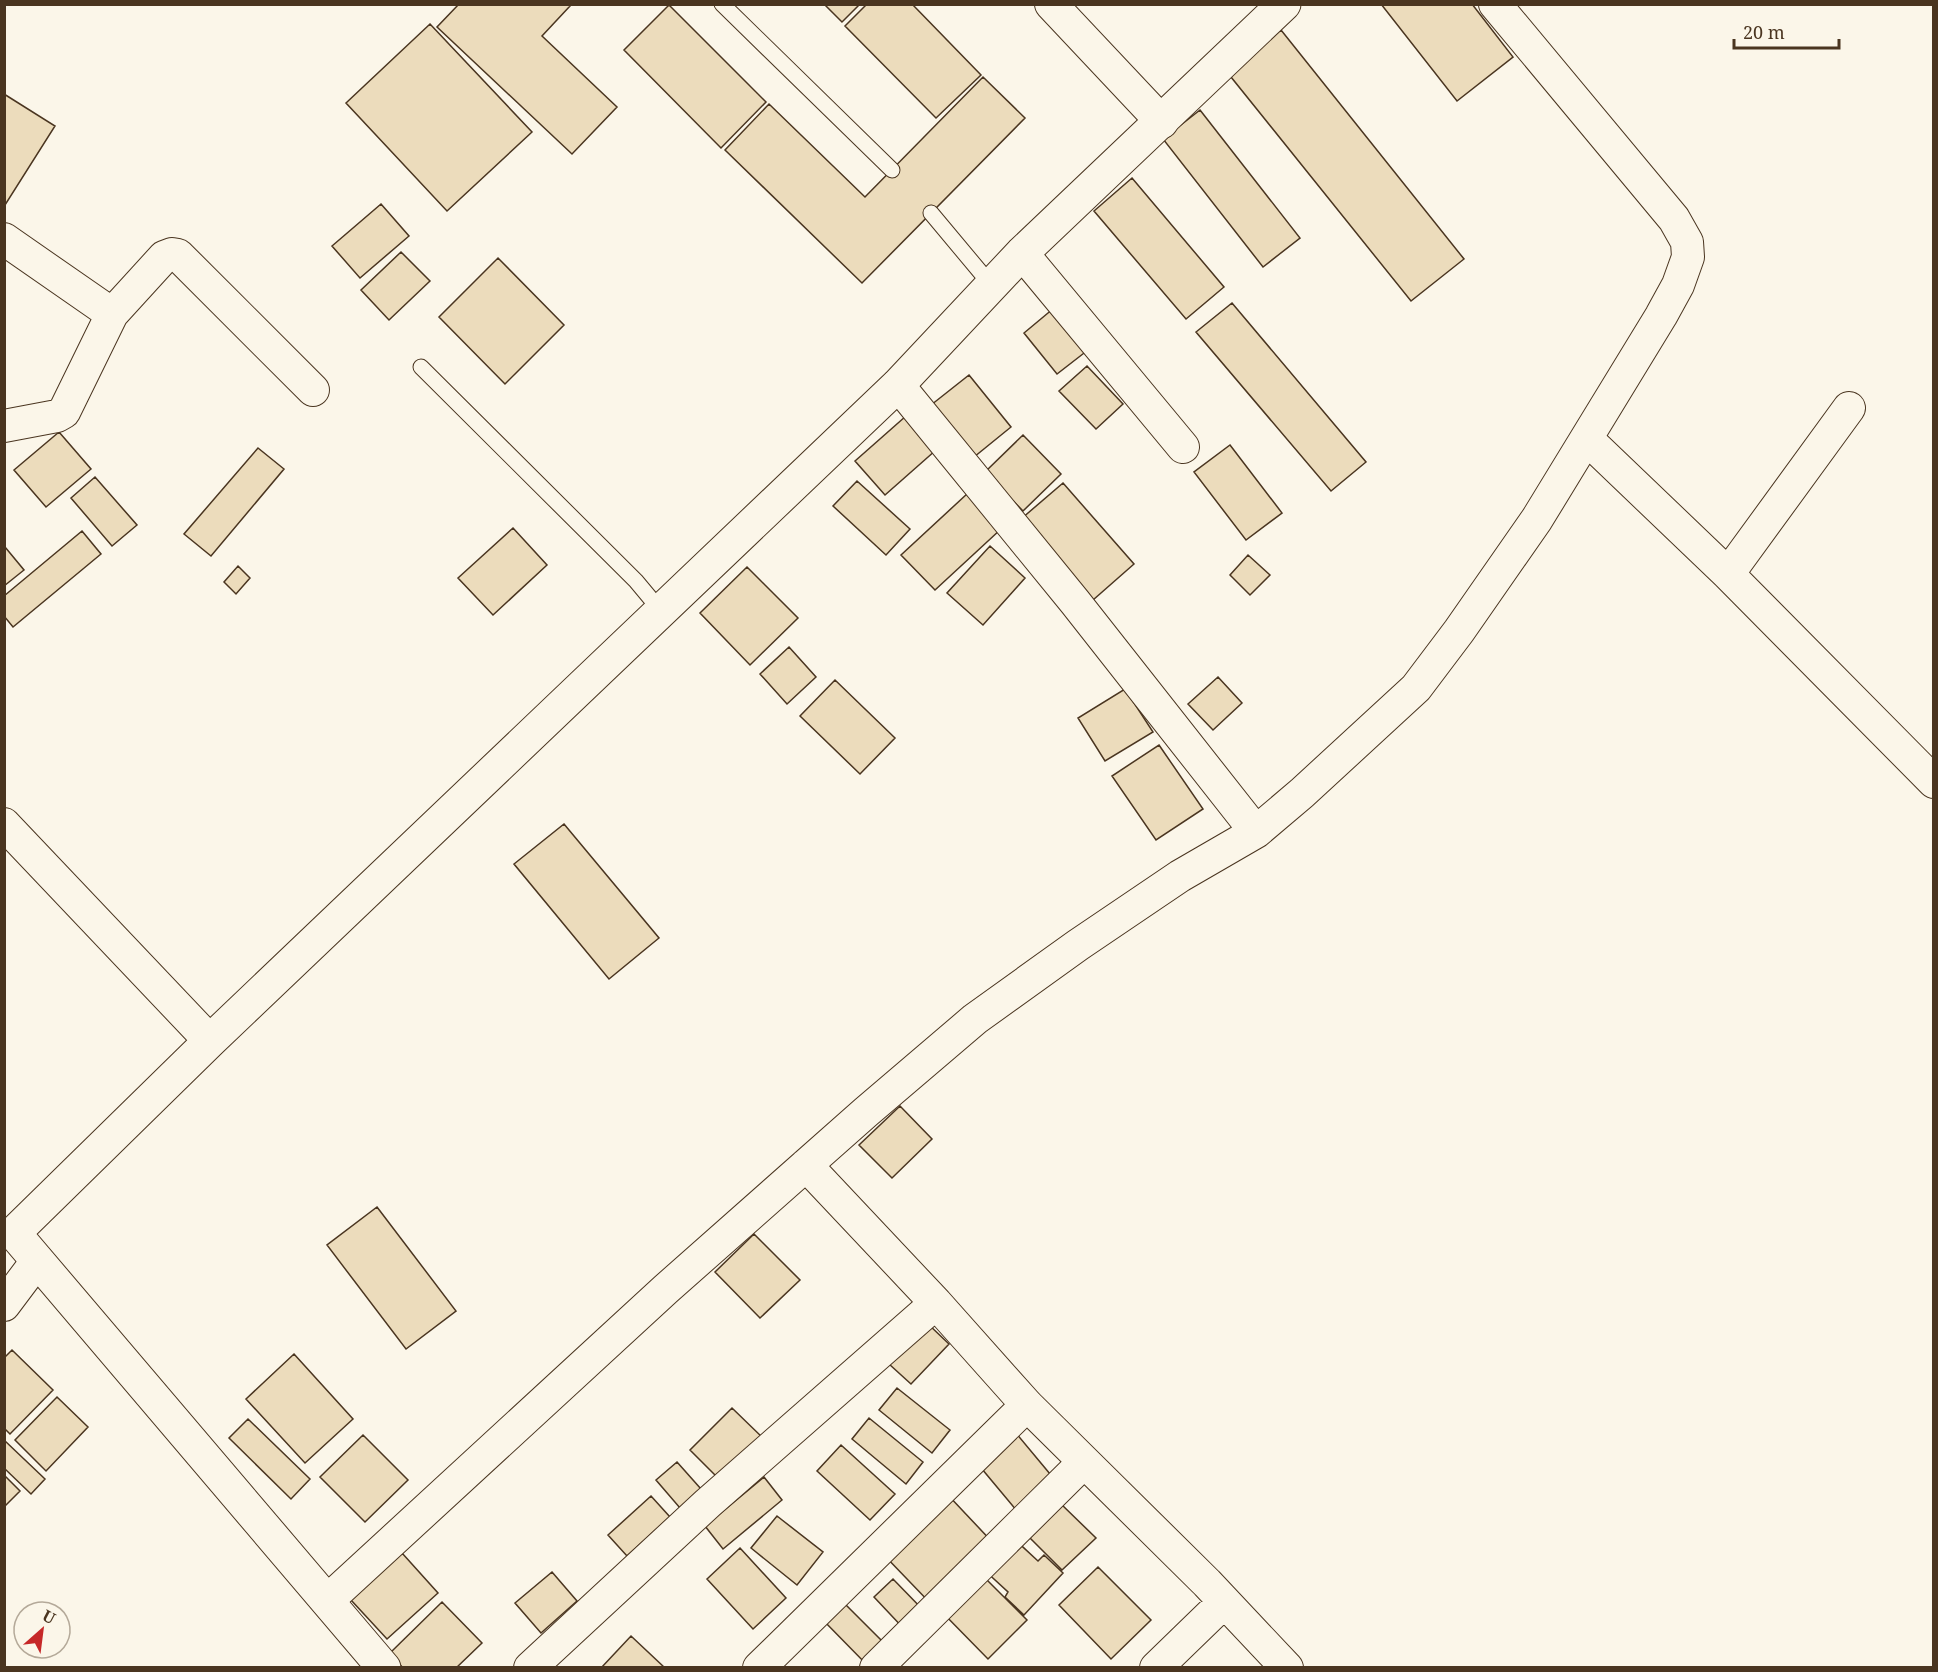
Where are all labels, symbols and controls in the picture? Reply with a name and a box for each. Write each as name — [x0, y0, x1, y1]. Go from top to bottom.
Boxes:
scale bar — [1734, 12, 1839, 50]
text: 20 m — [1743, 20, 1785, 44]
north arrow — [12, 1600, 72, 1660]
text: U — [39, 1604, 60, 1629]

